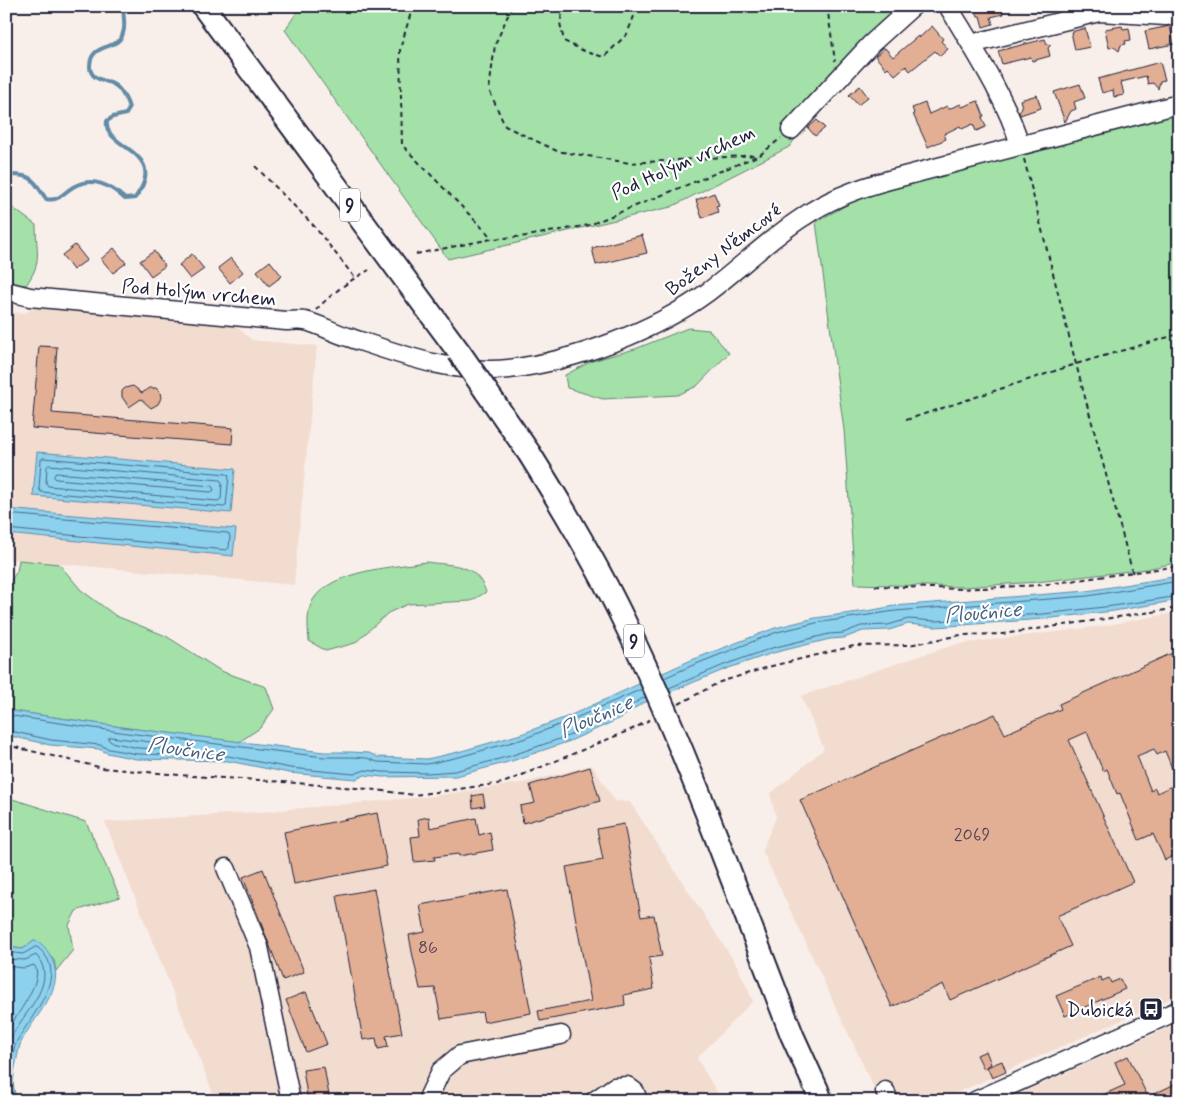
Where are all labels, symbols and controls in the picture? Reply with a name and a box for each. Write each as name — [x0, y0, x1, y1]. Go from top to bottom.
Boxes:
street label: Pod Holým vrchem — [607, 120, 760, 207]
road number: 9 — [340, 188, 360, 222]
street label: Boženy Němcové — [660, 198, 788, 303]
street label: Pod Holým vrchem — [121, 273, 277, 314]
water label: Ploučnice — [944, 596, 1024, 630]
road number: 9 — [624, 624, 644, 658]
water label: Ploučnice — [555, 688, 639, 745]
water label: Ploučnice — [146, 731, 227, 769]
house number: 2069 — [954, 823, 990, 847]
house number: 86 — [418, 936, 438, 960]
bus stop icon: Dubická — [1138, 996, 1164, 1022]
place label: Dubická — [1067, 997, 1134, 1024]

